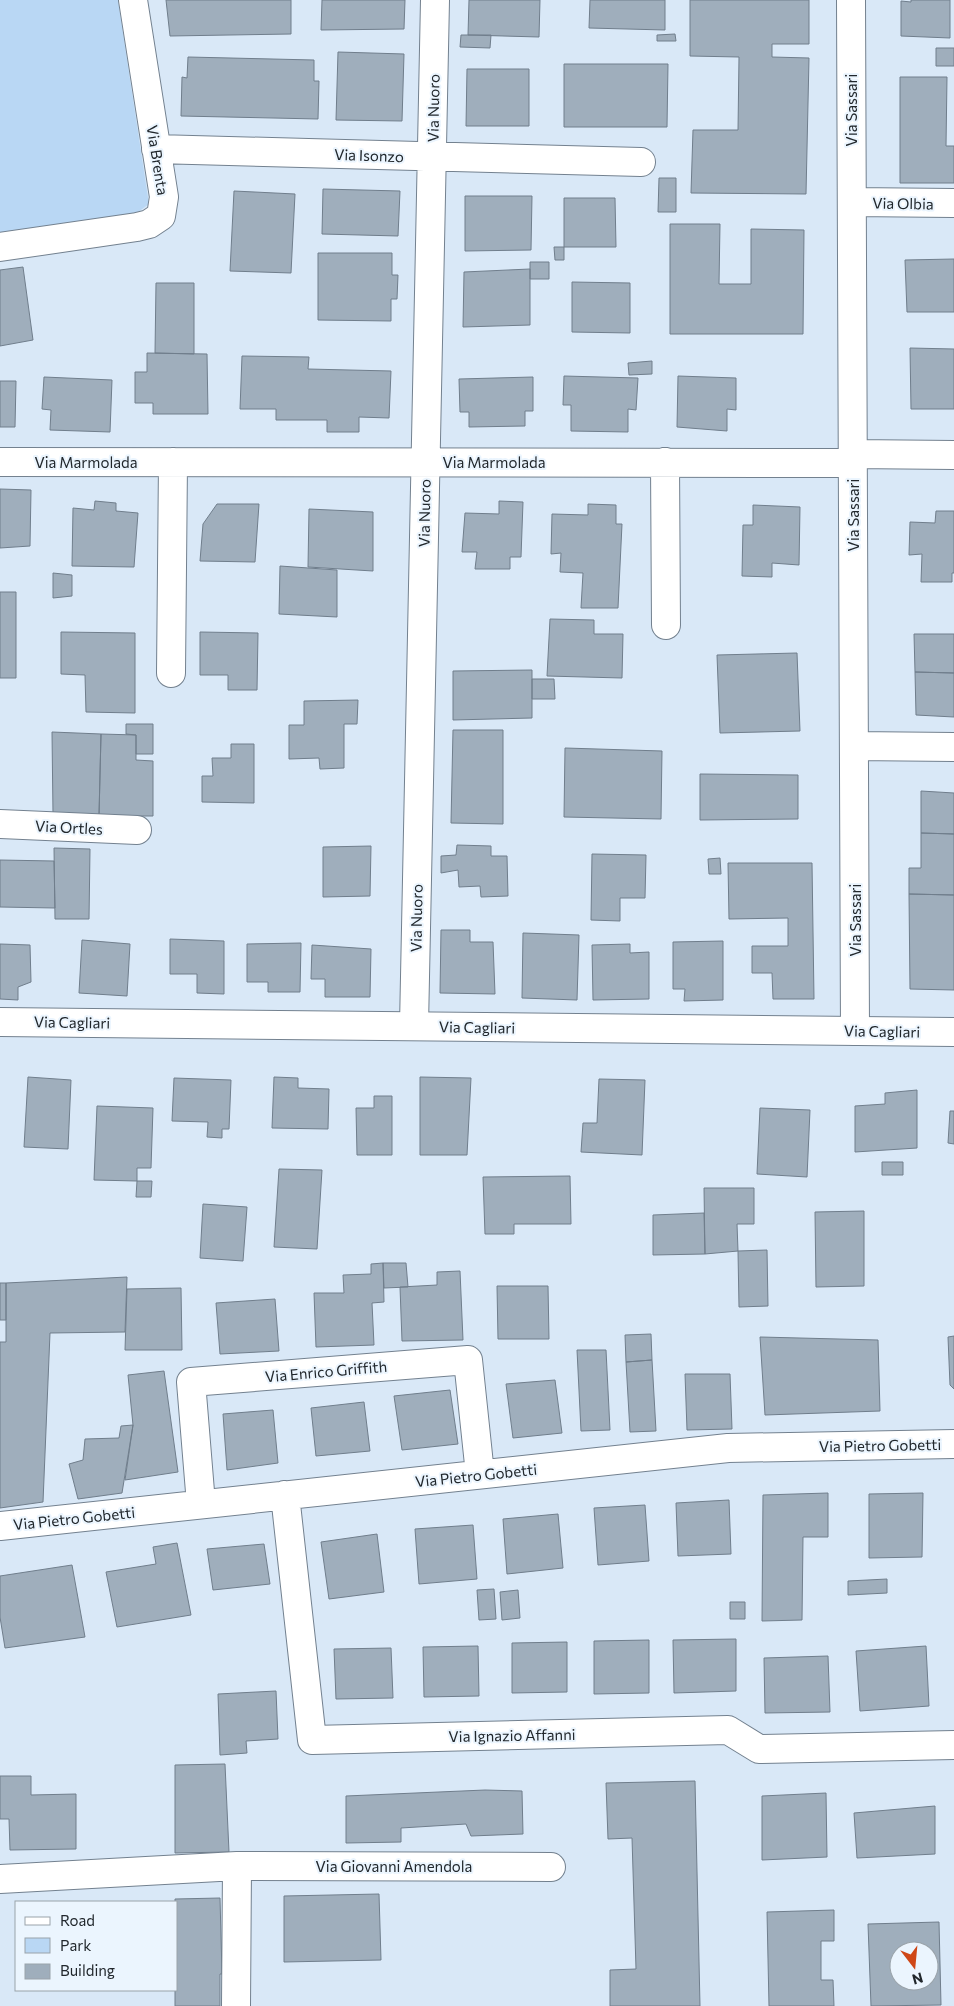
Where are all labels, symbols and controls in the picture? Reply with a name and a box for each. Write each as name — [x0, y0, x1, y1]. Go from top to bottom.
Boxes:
street label: Via Nuoro — [423, 74, 443, 142]
street label: Via Sassari — [842, 74, 860, 146]
street label: Via Brenta — [144, 124, 172, 196]
street label: Via Isonzo — [334, 145, 404, 165]
street label: Via Olbia — [872, 193, 934, 213]
street label: Via Marmolada — [34, 453, 138, 471]
street label: Via Marmolada — [442, 453, 546, 471]
street label: Via Nuoro — [414, 479, 434, 547]
street label: Via Sassari — [844, 479, 862, 551]
street label: Via Ortles — [35, 816, 103, 838]
street label: Via Nuoro — [406, 884, 426, 952]
street label: Via Sassari — [846, 884, 864, 956]
street label: Via Cagliari — [34, 1012, 110, 1032]
street label: Via Cagliari — [439, 1017, 515, 1037]
street label: Via Cagliari — [844, 1021, 920, 1041]
street label: Via Enrico Griffith — [264, 1357, 388, 1385]
street label: Via Pietro Gobetti — [819, 1435, 941, 1455]
street label: Via Pietro Gobetti — [414, 1460, 538, 1490]
street label: Via Pietro Gobetti — [12, 1503, 136, 1533]
street label: Via Ignazio Affanni — [448, 1725, 576, 1745]
street label: Via Giovanni Amendola — [316, 1857, 472, 1875]
legend — [15, 1901, 178, 1991]
text: Road — [60, 1911, 95, 1929]
text: Park — [60, 1936, 91, 1954]
north arrow — [889, 1941, 939, 1991]
text: Building — [60, 1961, 115, 1979]
text: N — [910, 1969, 925, 1989]

